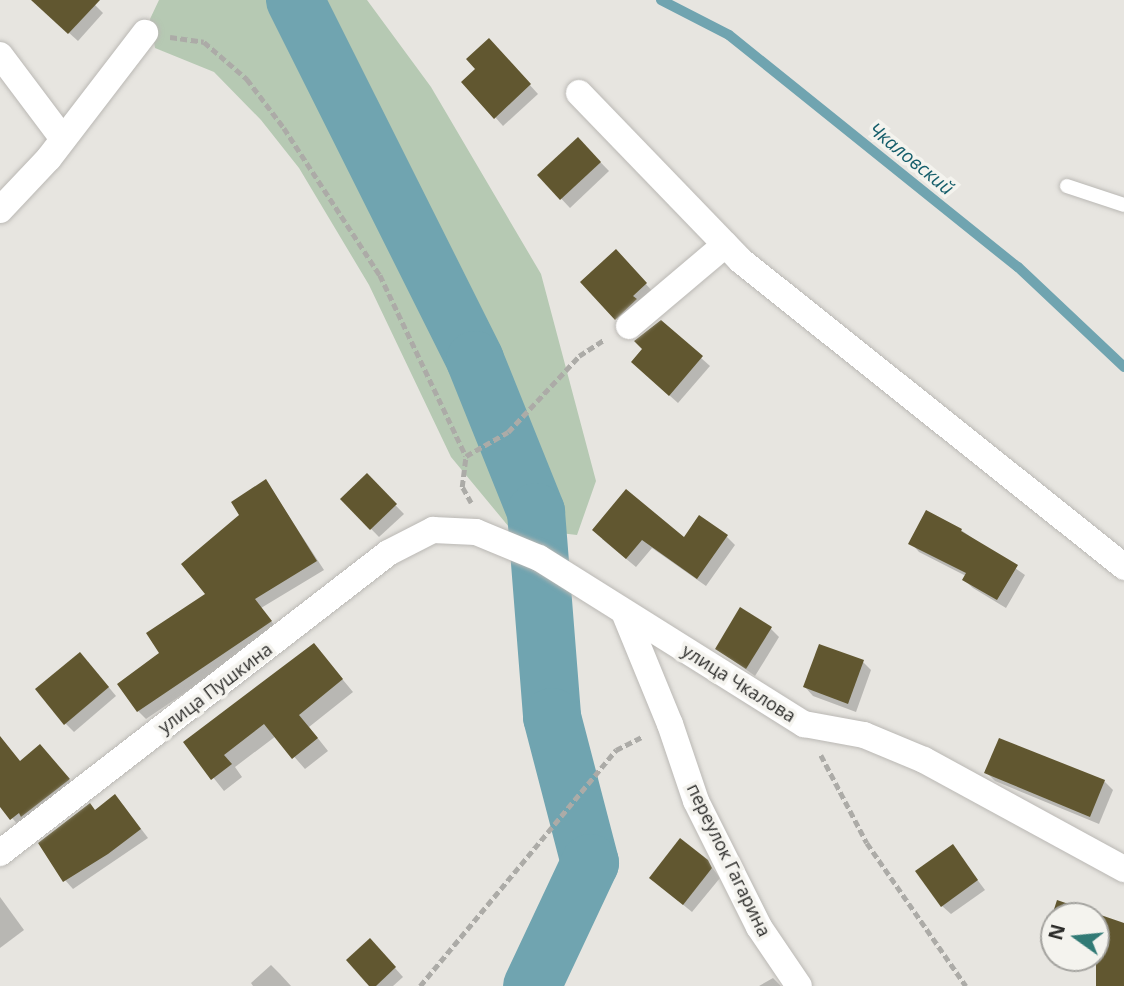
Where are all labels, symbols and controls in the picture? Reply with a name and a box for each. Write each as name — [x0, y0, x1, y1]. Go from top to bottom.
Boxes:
water label: Чкаловский — [864, 118, 958, 200]
street label: улица Пушкина — [154, 638, 276, 738]
street label: улица Чкалова — [678, 639, 800, 727]
street label: переулок Гагарина — [683, 780, 775, 940]
north arrow — [1040, 902, 1110, 972]
text: N — [1042, 921, 1071, 943]

